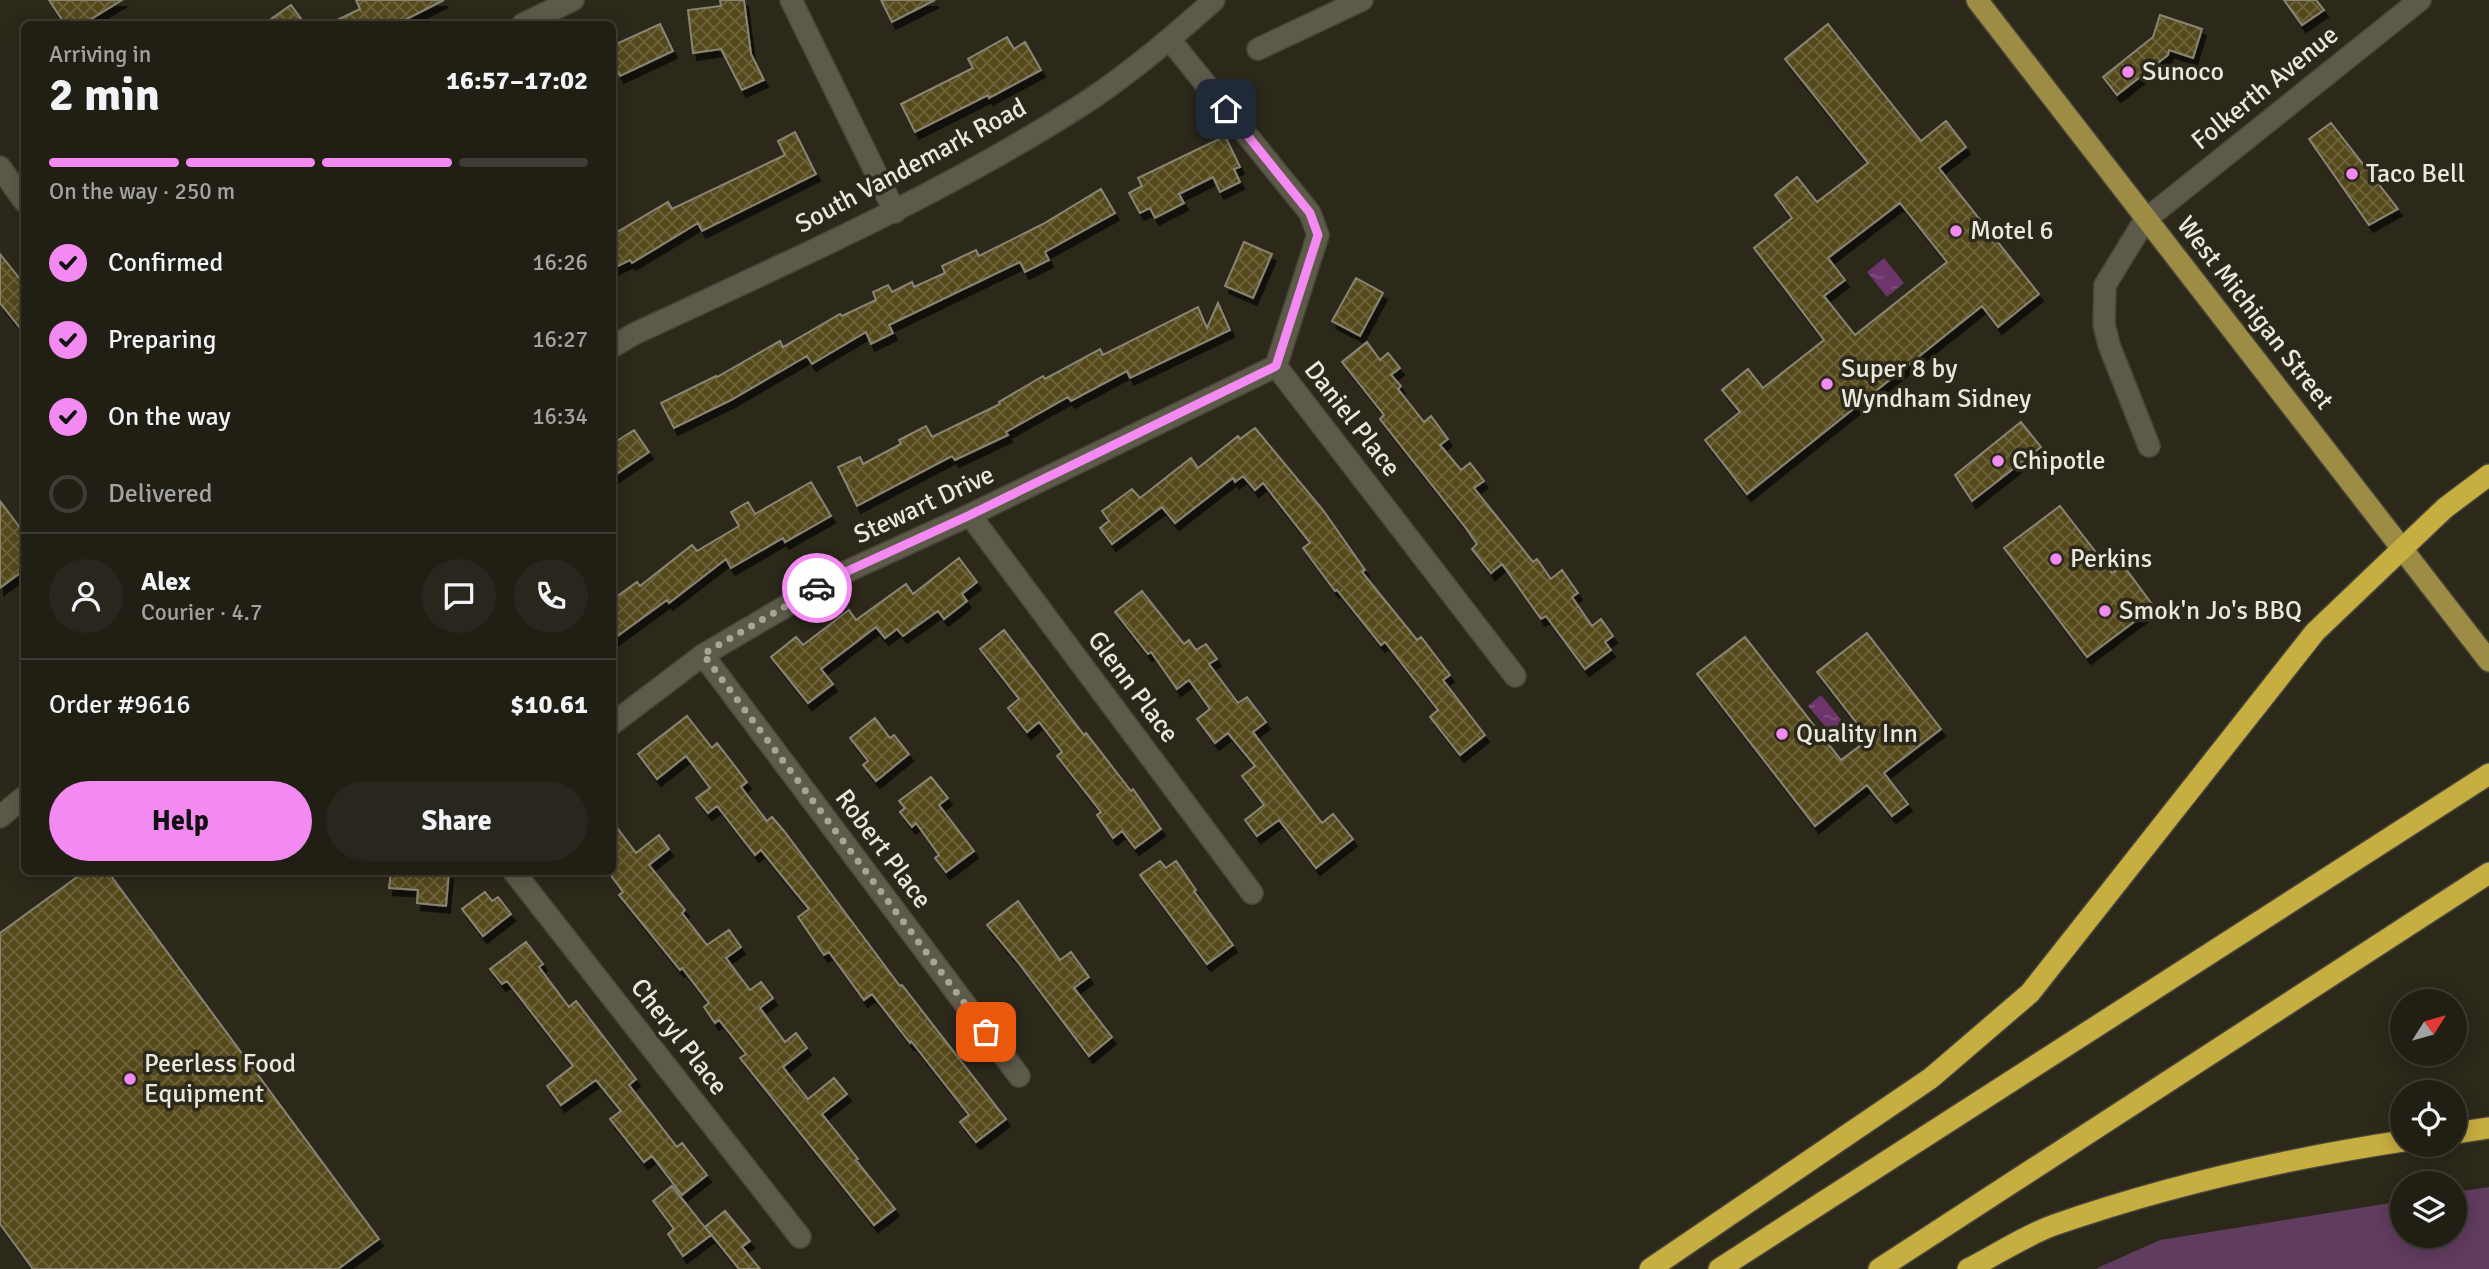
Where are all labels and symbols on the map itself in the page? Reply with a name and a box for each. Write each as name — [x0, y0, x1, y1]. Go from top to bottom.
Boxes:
street label: Folkerth Avenue — [2185, 19, 2345, 157]
place label: Sunoco — [2142, 56, 2224, 88]
marker: Sunoco — [2120, 64, 2136, 80]
pin — [1196, 79, 1256, 139]
street label: South Vandemark Road — [790, 92, 1032, 240]
place label: Taco Bell — [2366, 158, 2465, 190]
marker: Taco Bell — [2344, 166, 2360, 182]
street label: West Michigan Street — [2170, 210, 2340, 416]
place label: Motel 6 — [1970, 215, 2054, 247]
marker: Motel 6 — [1948, 223, 1964, 239]
place label: Super 8 by Wyndham Sidney — [1841, 353, 2031, 415]
street label: Daniel Place — [1297, 355, 1407, 483]
marker: Super 8 by Wyndham Sidney — [1819, 376, 1835, 392]
place label: Chipotle — [2012, 445, 2105, 477]
marker: Chipotle — [1990, 453, 2006, 469]
street label: Stewart Drive — [849, 459, 999, 551]
place label: Perkins — [2070, 543, 2152, 575]
marker: Perkins — [2048, 551, 2064, 567]
courier — [782, 553, 852, 623]
place label: Smok'n Jo's BBQ — [2119, 595, 2302, 627]
marker: Smok'n Jo's BBQ — [2097, 603, 2113, 619]
street label: Glenn Place — [1081, 625, 1185, 749]
place label: Quality Inn — [1796, 718, 1918, 750]
marker: Quality Inn — [1774, 726, 1790, 742]
street label: Robert Place — [828, 783, 938, 915]
street label: Cheryl Place — [624, 972, 734, 1102]
north arrow — [2390, 989, 2468, 1066]
pin — [956, 1002, 1016, 1062]
place label: Peerless Food Equipment — [144, 1048, 296, 1110]
marker: Peerless Food Equipment — [122, 1071, 138, 1087]

